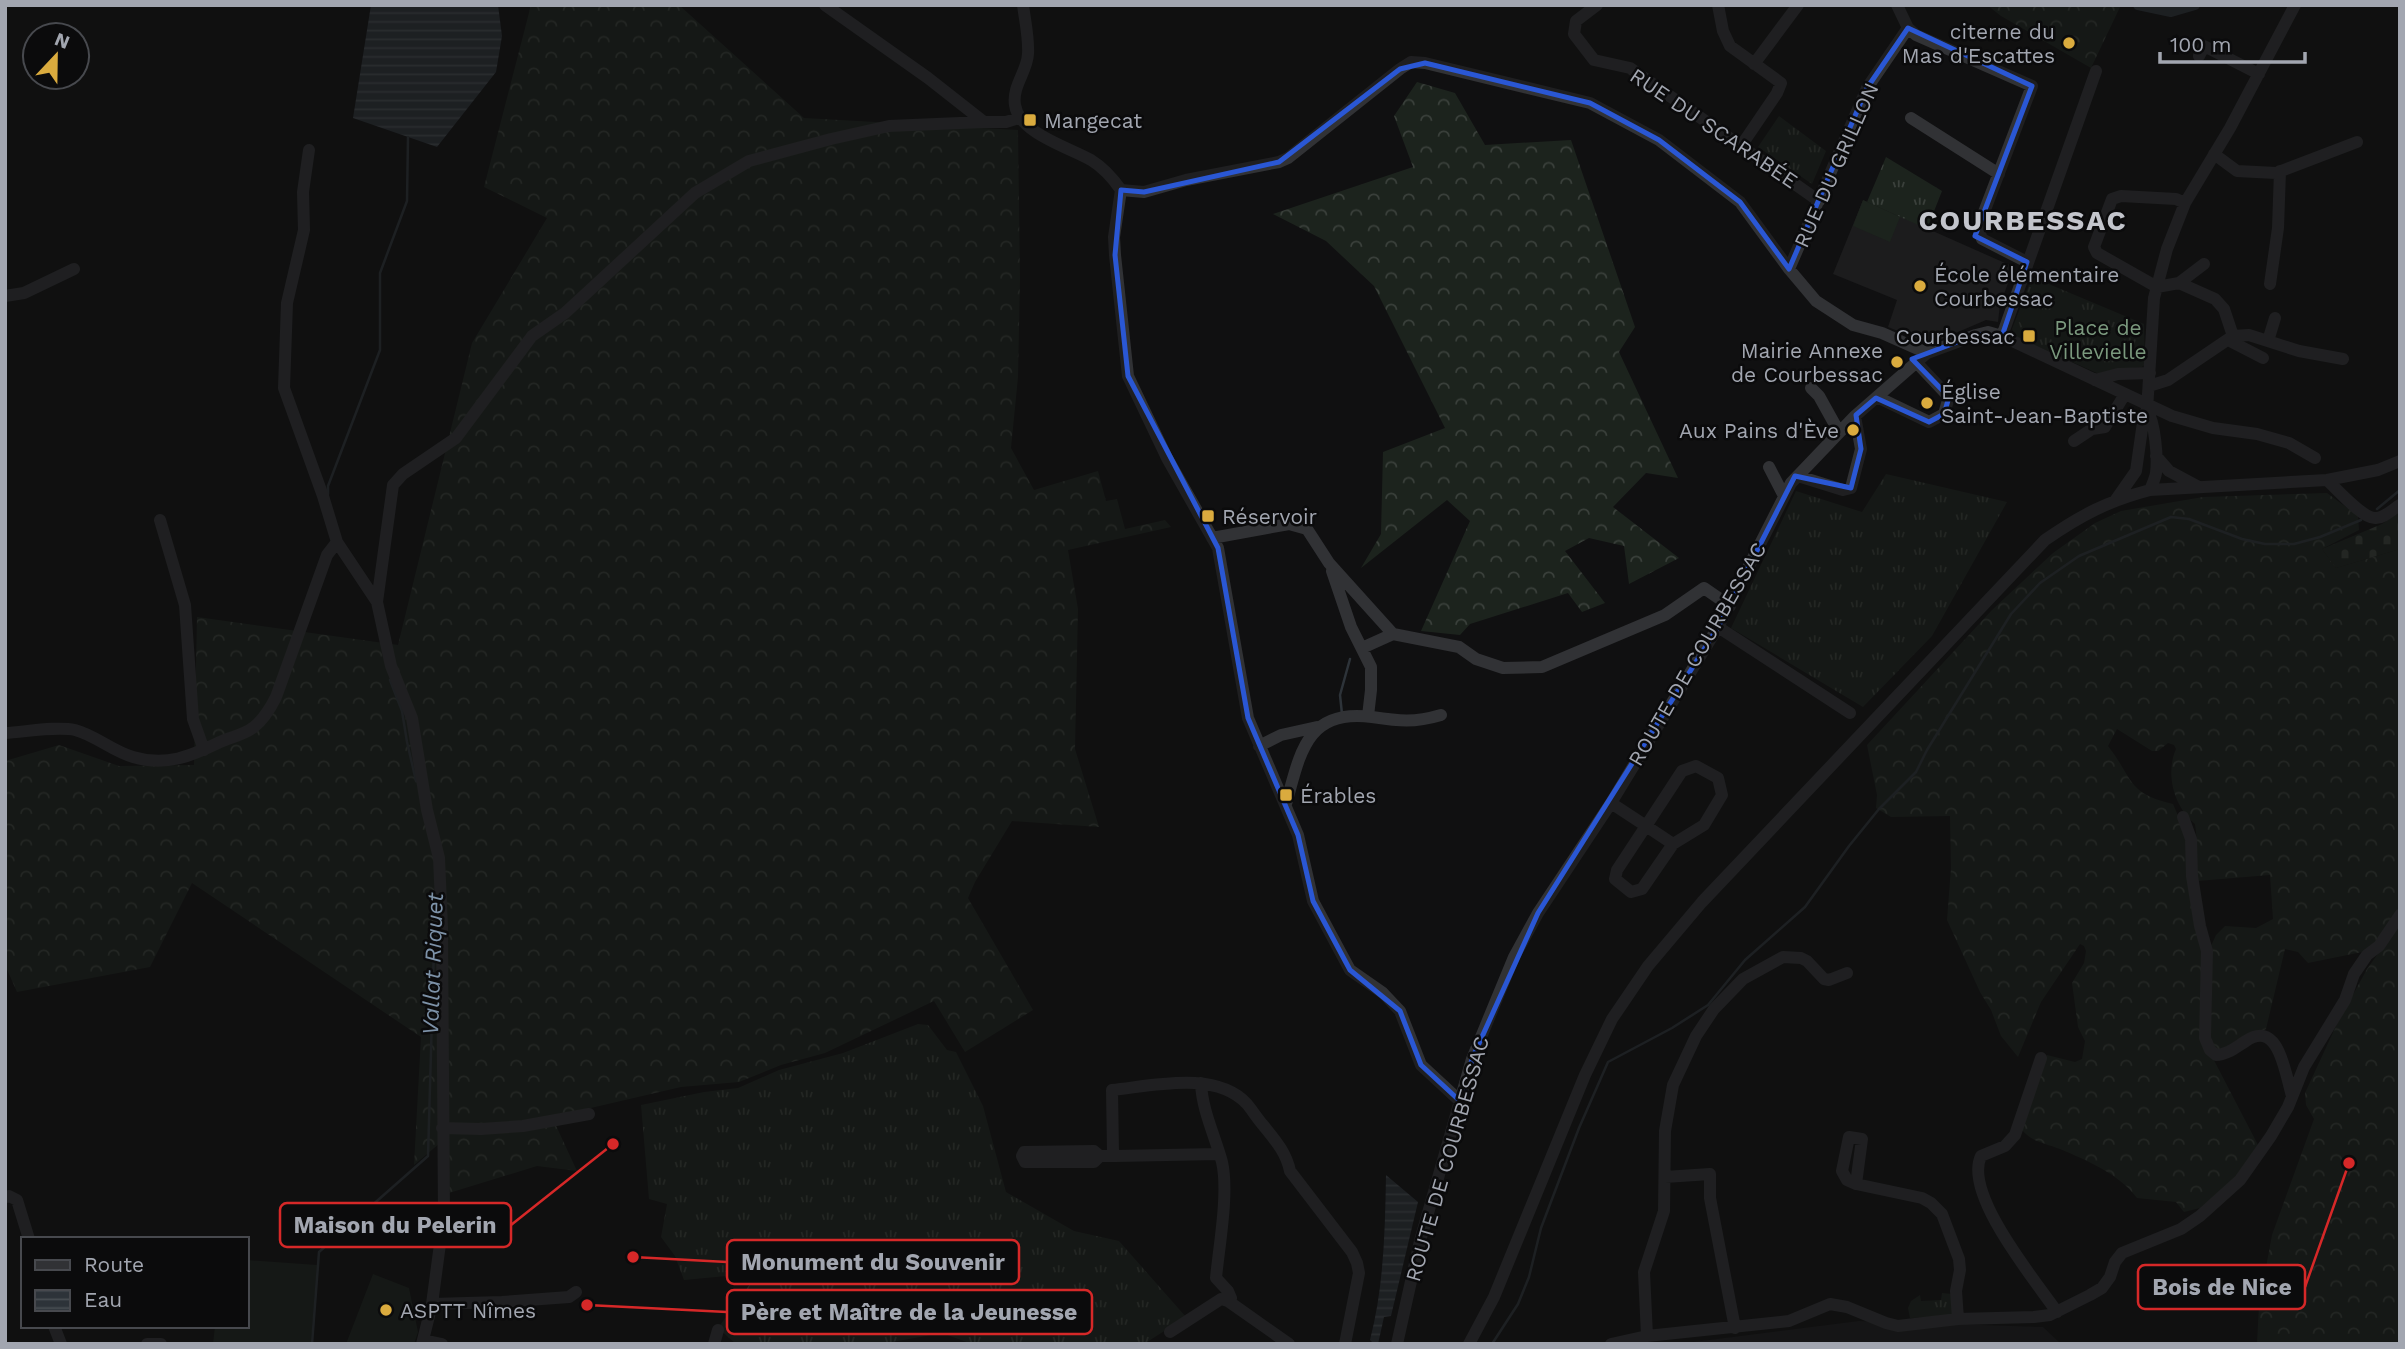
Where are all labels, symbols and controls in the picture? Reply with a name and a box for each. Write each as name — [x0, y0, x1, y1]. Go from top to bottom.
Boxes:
place label: citerne du Mas d'Escattes — [1902, 19, 2055, 68]
north arrow — [21, 21, 91, 91]
scale bar — [2160, 21, 2305, 65]
text: N — [51, 27, 73, 54]
text: 100 m — [2170, 32, 2232, 57]
marker: citerne du Mas d'Escattes — [2061, 35, 2077, 51]
street label: RUE DU SCARABÉE — [1626, 63, 1802, 193]
street label: RUE DU GRILLON — [1788, 79, 1884, 251]
place label: Mangecat — [1044, 108, 1142, 133]
marker: Mangecat — [1022, 112, 1038, 128]
district label: COURBESSAC — [1918, 204, 2128, 237]
place label: École élémentaire Courbessac — [1934, 262, 2119, 311]
marker: École élémentaire Courbessac — [1912, 278, 1928, 294]
park label: Place de Villevielle — [2049, 315, 2147, 364]
place label: Courbessac — [1895, 324, 2015, 349]
marker: Courbessac — [2021, 328, 2037, 344]
place label: Mairie Annexe de Courbessac — [1731, 338, 1883, 387]
marker: Mairie Annexe de Courbessac — [1889, 354, 1905, 370]
place label: Église Saint-Jean-Baptiste — [1941, 379, 2148, 428]
marker: Église Saint-Jean-Baptiste — [1919, 395, 1935, 411]
place label: Aux Pains d'Ève — [1679, 418, 1839, 443]
marker: Aux Pains d'Ève — [1845, 422, 1861, 438]
place label: Réservoir — [1222, 504, 1318, 529]
marker: Réservoir — [1200, 508, 1216, 524]
street label: ROUTE DE COURBESSAC — [1623, 538, 1771, 770]
place label: Érables — [1300, 783, 1376, 808]
marker: Érables — [1278, 787, 1294, 803]
water label: Vallat Riquet — [417, 891, 449, 1036]
street label: ROUTE DE COURBESSAC — [1400, 1033, 1494, 1285]
callout: Maison du Pelerin — [280, 1203, 511, 1247]
text: Maison du Pelerin — [294, 1212, 496, 1239]
legend — [21, 1237, 248, 1328]
callout: Monument du Souvenir — [727, 1240, 1019, 1284]
text: Monument du Souvenir — [741, 1249, 1005, 1276]
text: Route — [84, 1252, 144, 1277]
callout: Bois de Nice — [2138, 1265, 2305, 1309]
text: Bois de Nice — [2152, 1274, 2292, 1301]
text: Eau — [84, 1287, 122, 1312]
callout: Père et Maître de la Jeunesse — [727, 1290, 1092, 1334]
place label: ASPTT Nîmes — [400, 1298, 536, 1323]
text: Père et Maître de la Jeunesse — [741, 1299, 1077, 1326]
marker: ASPTT Nîmes — [378, 1302, 394, 1318]

